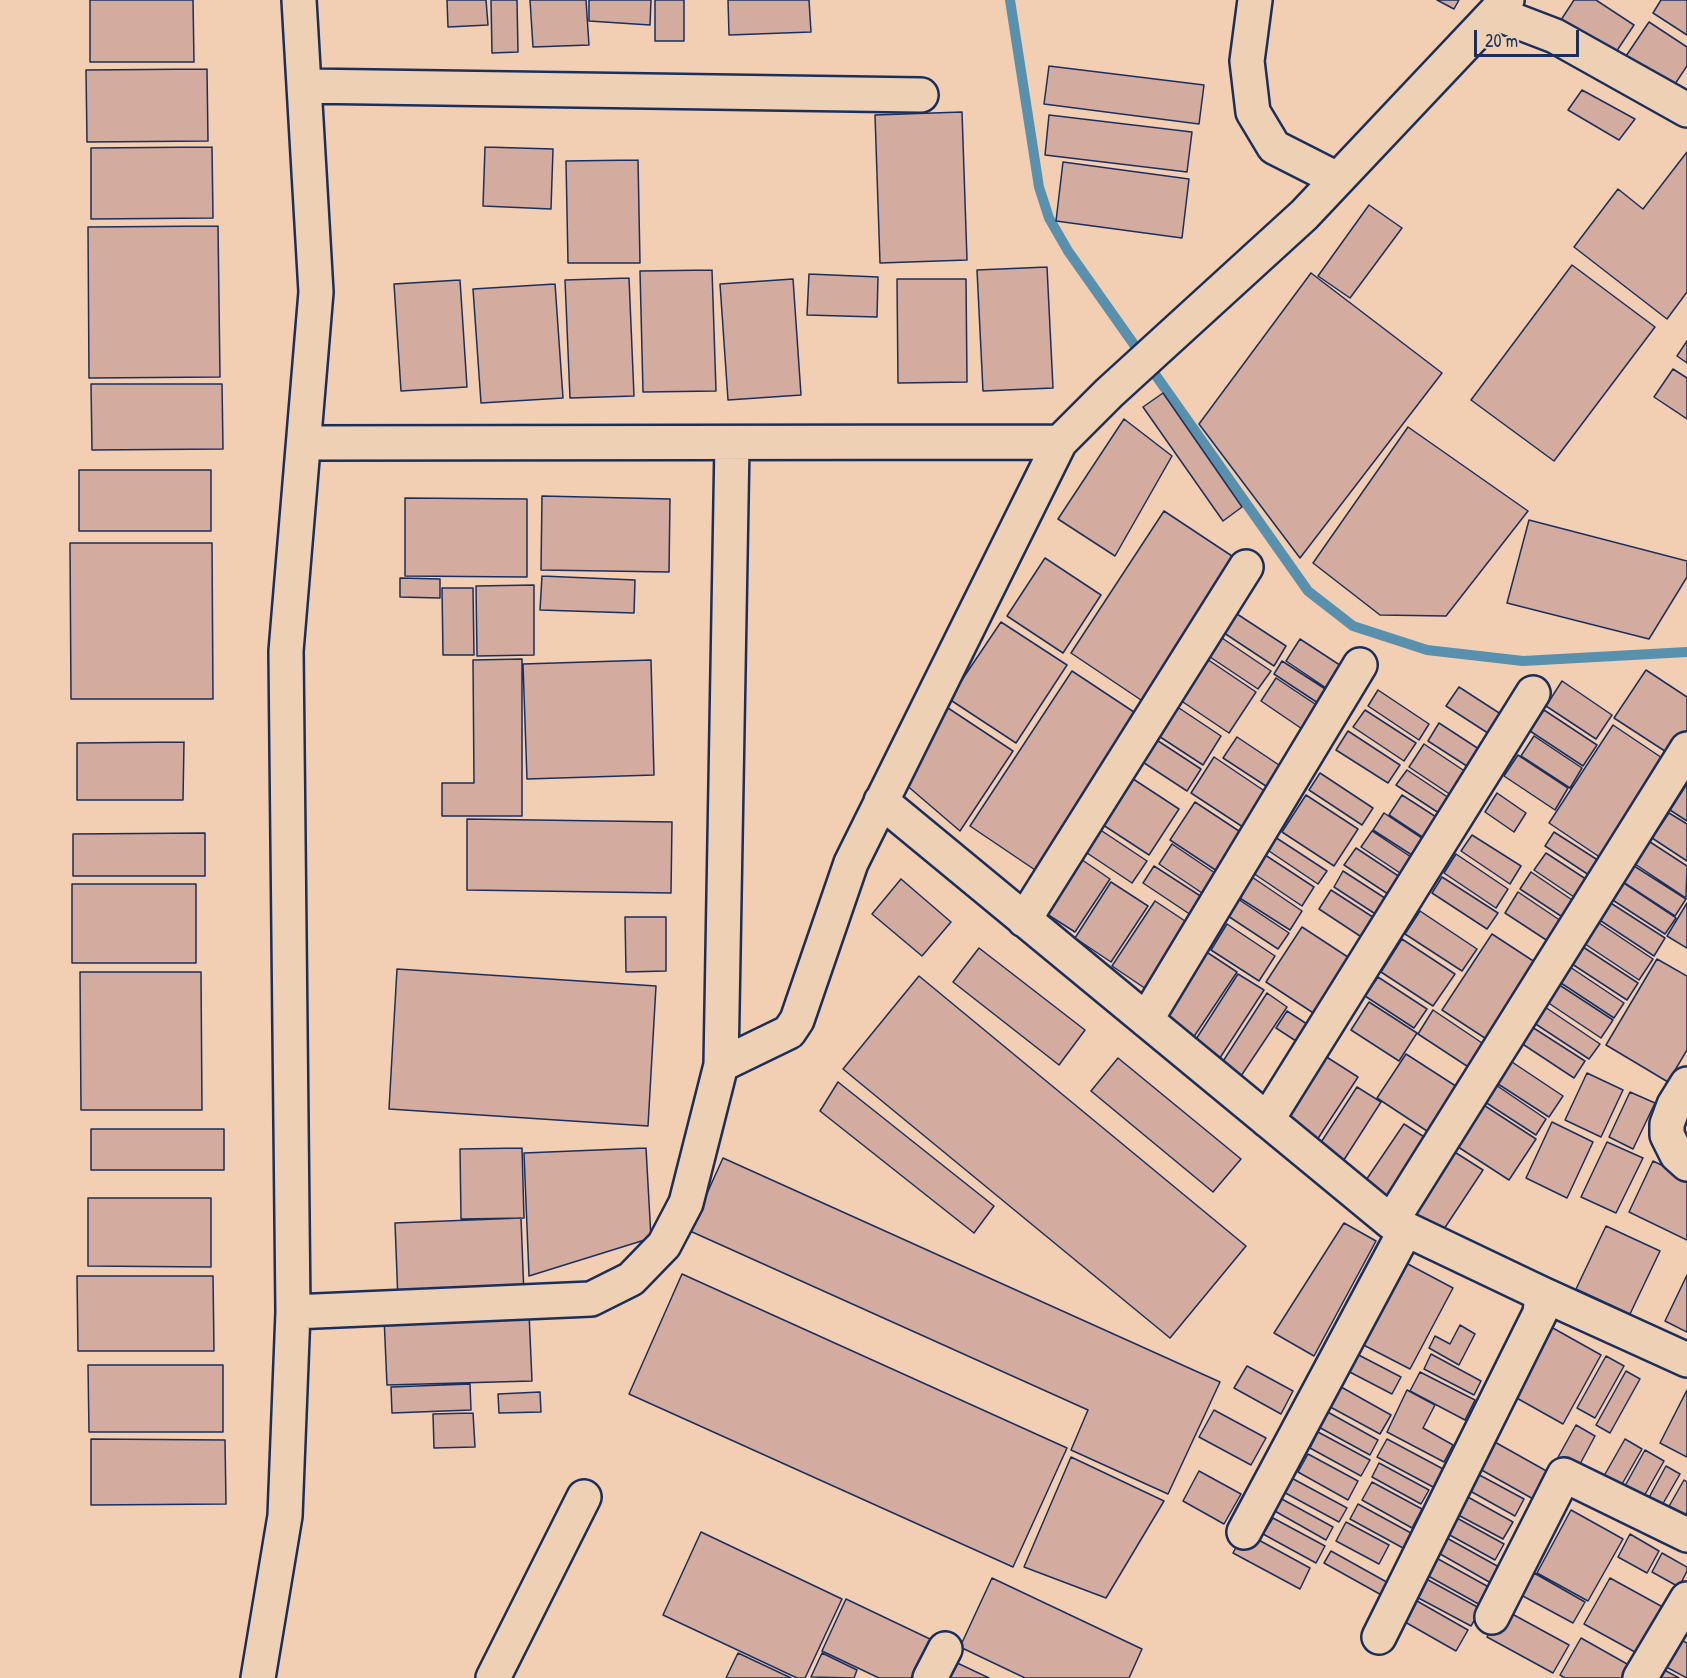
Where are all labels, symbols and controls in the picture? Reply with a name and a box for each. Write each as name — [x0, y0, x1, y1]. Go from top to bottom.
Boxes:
scale bar — [1477, 18, 1582, 56]
text: 20 m — [1485, 28, 1518, 53]

